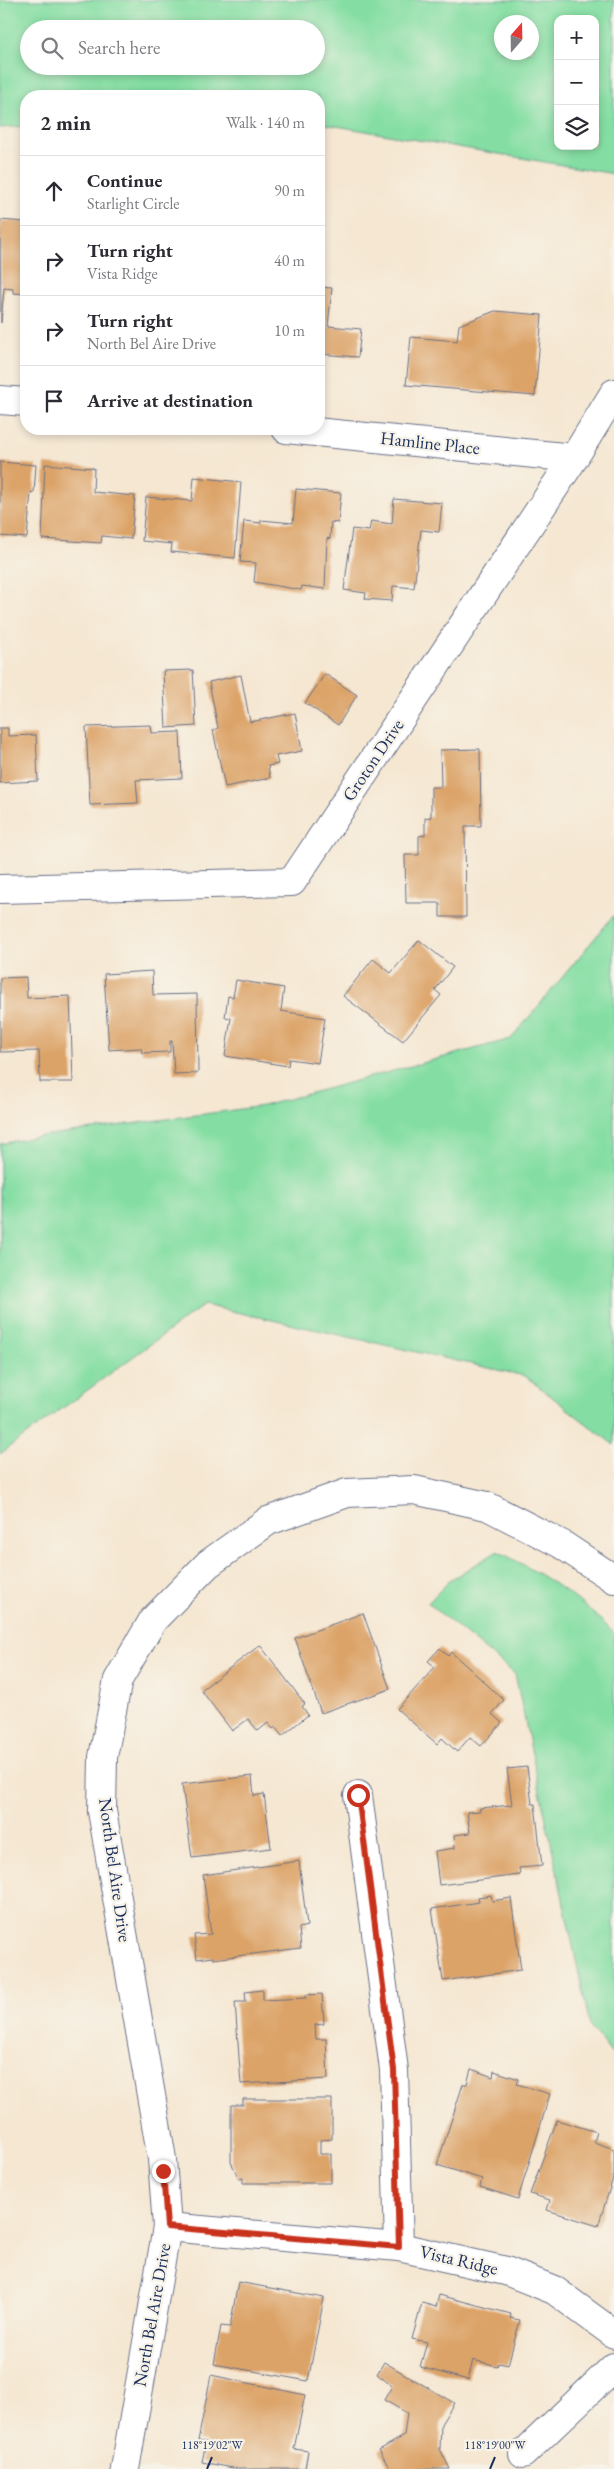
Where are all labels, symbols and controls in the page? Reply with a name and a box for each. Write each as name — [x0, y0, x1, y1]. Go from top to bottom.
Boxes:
north arrow — [494, 15, 539, 60]
map controls — [554, 15, 599, 150]
button: + — [554, 15, 599, 60]
search box — [20, 20, 325, 75]
icon: search — [38, 34, 66, 62]
text: Search here — [78, 35, 160, 60]
button: − — [554, 60, 599, 105]
button: layers — [554, 105, 599, 150]
text: 2 min — [40, 109, 91, 136]
text: Walk · 140 m — [226, 112, 305, 133]
text: Continue — [87, 168, 162, 193]
icon: ahead — [40, 177, 68, 205]
text: 90 m — [274, 180, 305, 201]
text: Starlight Circle — [87, 193, 180, 214]
text: Turn right — [87, 238, 173, 263]
icon: right — [40, 247, 68, 275]
text: 40 m — [274, 250, 305, 271]
text: Vista Ridge — [87, 263, 158, 284]
text: Turn right — [87, 308, 173, 333]
icon: right — [40, 317, 68, 345]
text: 10 m — [274, 320, 305, 341]
text: North Bel Aire Drive — [87, 333, 216, 354]
icon: arrive — [40, 387, 68, 415]
text: Arrive at destination — [87, 388, 253, 413]
street label: Hamline Place — [379, 426, 481, 459]
street label: Groton Drive — [337, 714, 408, 805]
route start — [347, 1784, 370, 1807]
street label: North Bel Aire Drive — [94, 1796, 137, 1943]
route end — [152, 2160, 175, 2183]
street label: Vista Ridge — [418, 2239, 500, 2280]
street label: North Bel Aire Drive — [128, 2241, 175, 2388]
text: 118°19'02"W — [181, 2437, 244, 2453]
text: 118°19'00"W — [464, 2437, 527, 2453]

